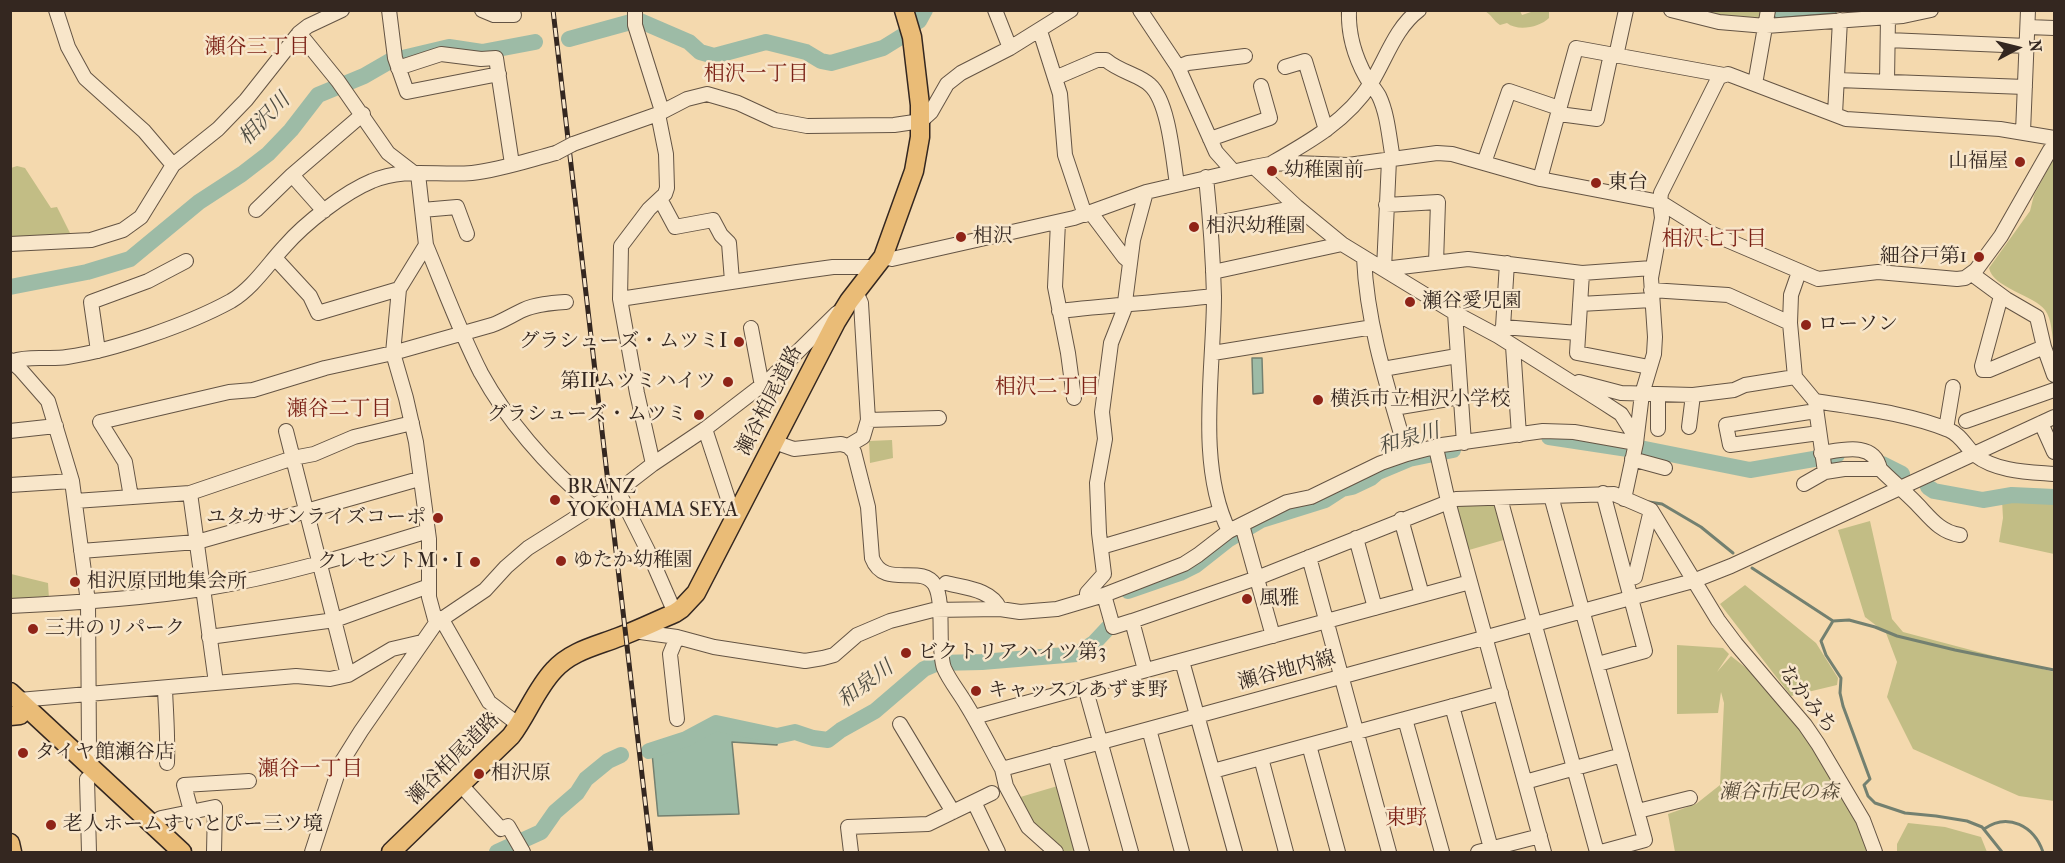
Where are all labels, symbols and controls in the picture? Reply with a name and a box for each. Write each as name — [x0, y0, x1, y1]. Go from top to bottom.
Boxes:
north arrow — [1987, 18, 2047, 78]
district label: 瀬谷三丁目 — [205, 35, 309, 61]
text: N — [2025, 39, 2046, 53]
district label: 相沢一丁目 — [704, 62, 808, 88]
water label: 相沢川 — [234, 89, 296, 151]
place label: 山福屋 — [1948, 150, 2008, 174]
marker: 山福屋 — [2013, 155, 2027, 169]
place label: 幼稚園前 — [1284, 159, 1364, 183]
marker: 幼稚園前 — [1265, 164, 1279, 178]
place label: 東台 — [1608, 171, 1648, 195]
marker: 東台 — [1589, 176, 1603, 190]
place label: 相沢幼稚園 — [1206, 215, 1306, 239]
marker: 相沢幼稚園 — [1187, 220, 1201, 234]
place label: 相沢 — [973, 225, 1013, 249]
district label: 相沢七丁目 — [1662, 227, 1766, 253]
marker: 相沢 — [954, 230, 968, 244]
place label: 細谷戸第1 — [1880, 245, 1967, 269]
marker: 細谷戸第1 — [1972, 250, 1986, 264]
place label: 瀬谷愛児園 — [1422, 290, 1522, 314]
marker: 瀬谷愛児園 — [1403, 295, 1417, 309]
place label: ローソン — [1818, 313, 1898, 337]
marker: ローソン — [1799, 318, 1813, 332]
place label: グラシューズ・ムツミI — [519, 330, 727, 354]
marker: グラシューズ・ムツミI — [732, 335, 746, 349]
street label: 瀬谷柏尾道路 — [732, 342, 808, 460]
place label: 第IIムツミハイツ — [560, 370, 716, 394]
marker: 第IIムツミハイツ — [721, 375, 735, 389]
district label: 相沢二丁目 — [995, 375, 1099, 401]
place label: 横浜市立相沢小学校 — [1330, 388, 1510, 412]
marker: 横浜市立相沢小学校 — [1311, 393, 1325, 407]
district label: 瀬谷二丁目 — [287, 397, 391, 423]
place label: グラシューズ・ムツミ — [487, 403, 687, 427]
marker: グラシューズ・ムツミ — [692, 408, 706, 422]
water label: 和泉川 — [1375, 419, 1443, 461]
place label: BRANZ YOKOHAMA SEYA — [567, 476, 738, 523]
marker: BRANZ YOKOHAMA SEYA — [548, 493, 562, 507]
place label: ユタカサンライズコーポ — [206, 506, 426, 530]
marker: ユタカサンライズコーポ — [431, 511, 445, 525]
place label: ゆたか幼稚園 — [573, 549, 693, 573]
place label: クレセントM・I — [317, 550, 463, 574]
marker: ゆたか幼稚園 — [554, 554, 568, 568]
marker: クレセントM・I — [468, 555, 482, 569]
place label: 相沢原団地集会所 — [87, 570, 247, 594]
marker: 相沢原団地集会所 — [68, 575, 82, 589]
place label: 風雅 — [1259, 587, 1299, 611]
marker: 風雅 — [1240, 592, 1254, 606]
place label: 三井のリパーク — [45, 617, 185, 641]
marker: 三井のリパーク — [26, 622, 40, 636]
place label: ビクトリアハイツ第3 — [918, 641, 1106, 665]
marker: ビクトリアハイツ第3 — [899, 646, 913, 660]
street label: 瀬谷地内線 — [1236, 646, 1338, 696]
water label: 和泉川 — [833, 656, 899, 714]
street label: なかみち — [1773, 661, 1841, 739]
place label: キャッスルあずま野 — [988, 679, 1168, 703]
marker: キャッスルあずま野 — [969, 684, 983, 698]
street label: 瀬谷柏尾道路 — [403, 708, 505, 810]
place label: タイヤ館瀬谷店 — [35, 741, 175, 765]
marker: タイヤ館瀬谷店 — [16, 746, 30, 760]
district label: 瀬谷一丁目 — [258, 757, 362, 783]
place label: 相沢原 — [491, 762, 551, 786]
marker: 相沢原 — [472, 767, 486, 781]
park label: 瀬谷市民の森 — [1719, 781, 1839, 805]
district label: 東野 — [1385, 806, 1427, 832]
place label: 老人ホームすいとぴー三ツ境 — [63, 813, 323, 837]
marker: 老人ホームすいとぴー三ツ境 — [44, 818, 58, 832]

